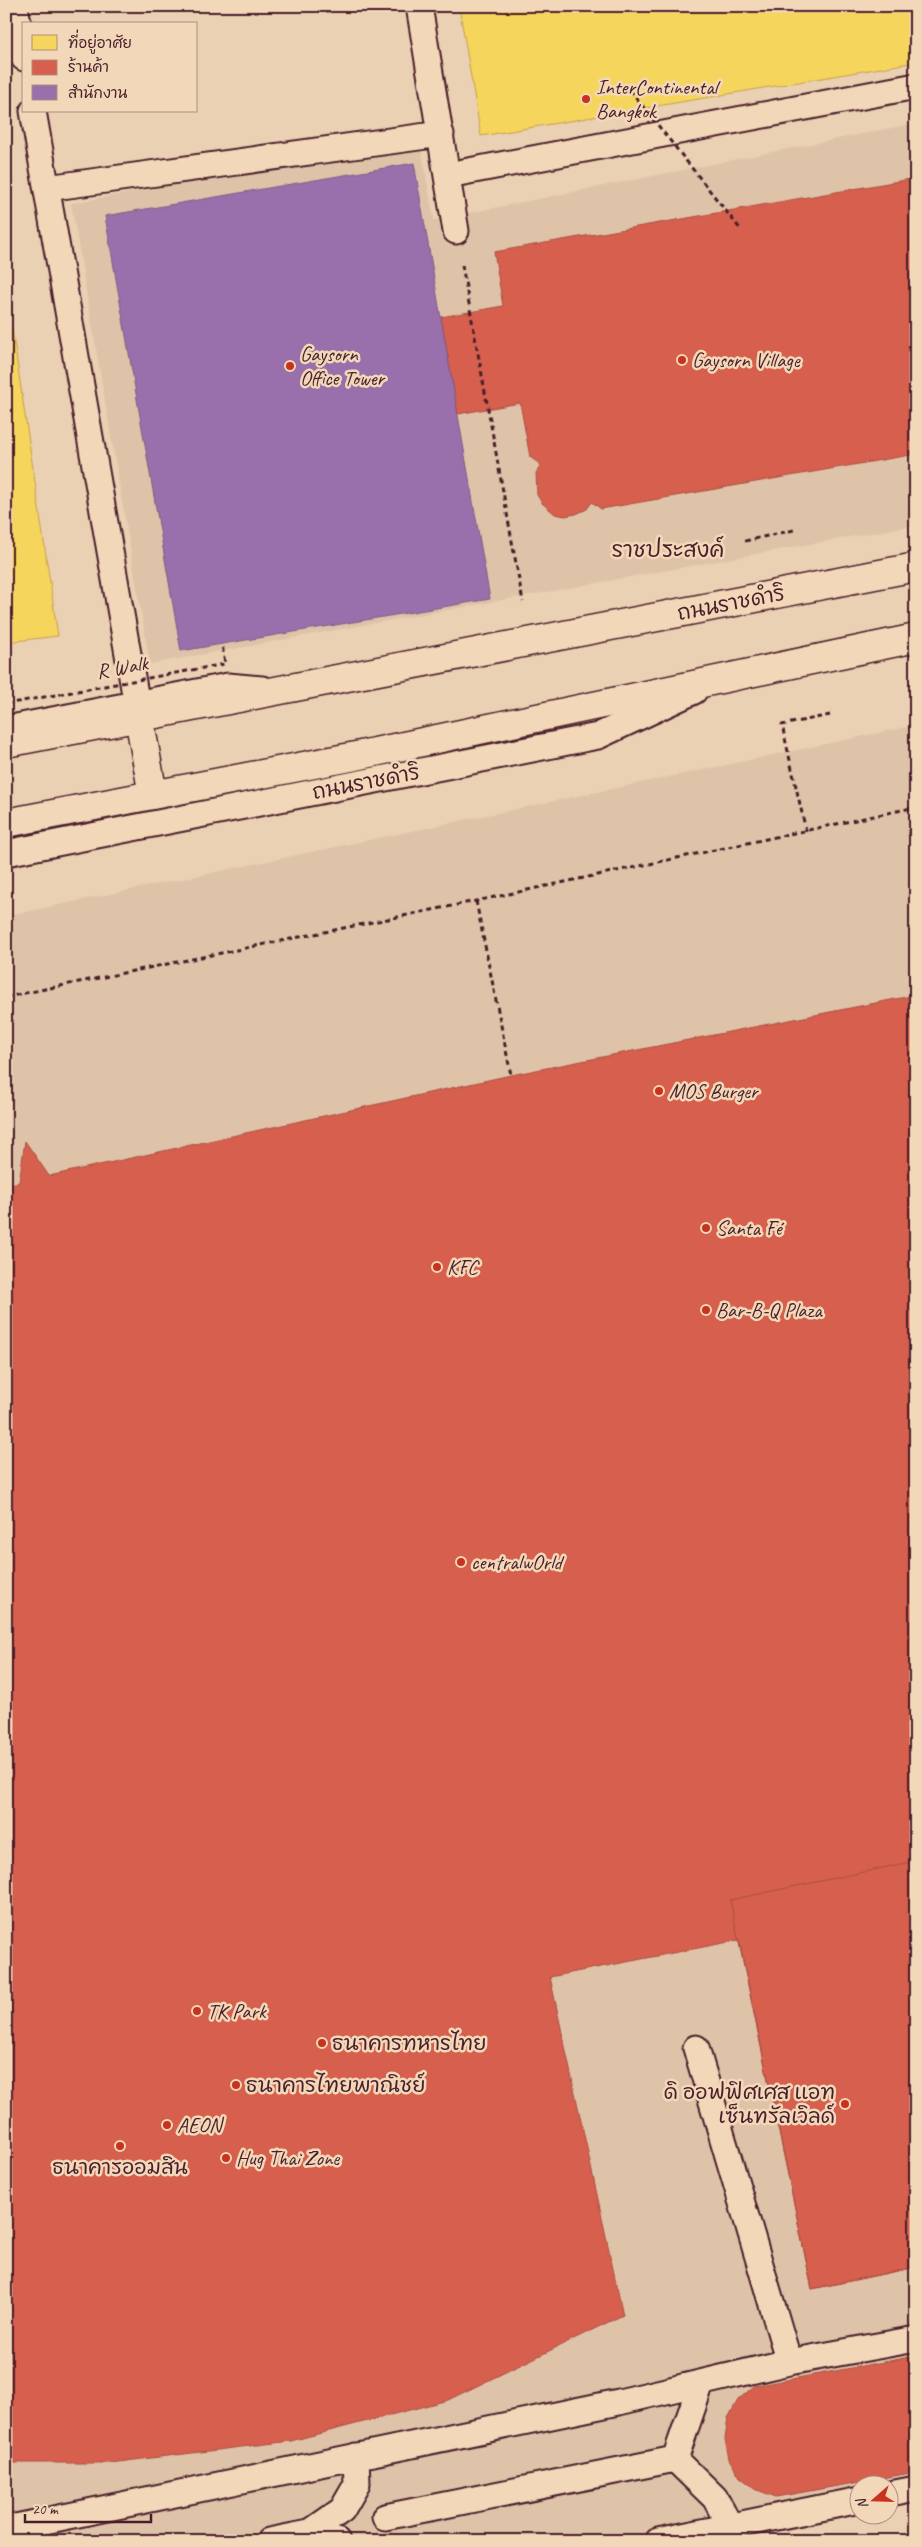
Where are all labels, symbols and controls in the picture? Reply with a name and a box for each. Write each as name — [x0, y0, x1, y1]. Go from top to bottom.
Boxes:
legend — [22, 22, 198, 112]
text: ที่อยู่อาศัย — [68, 29, 132, 54]
text: ร้านค้า — [68, 57, 109, 77]
place label: InterContinental Bangkok — [596, 74, 721, 124]
text: สำนักงาน — [68, 84, 127, 103]
marker: InterContinental Bangkok — [580, 93, 592, 105]
place label: Gaysorn Office Tower — [300, 341, 386, 391]
place label: Gaysorn Village — [692, 347, 801, 373]
marker: Gaysorn Village — [676, 354, 688, 366]
marker: Gaysorn Office Tower — [284, 360, 296, 372]
district label: ราชประสงค์ — [612, 535, 724, 564]
street label: ถนนราชดำริ — [675, 580, 787, 626]
street label: R Walk — [94, 649, 151, 684]
street label: ถนนราชดำริ — [310, 759, 422, 805]
place label: MOS Burger — [669, 1078, 759, 1104]
marker: MOS Burger — [653, 1085, 665, 1097]
place label: Santa Fé — [716, 1215, 785, 1241]
marker: Santa Fé — [700, 1222, 712, 1234]
place label: KFC — [447, 1254, 480, 1280]
marker: KFC — [431, 1261, 443, 1273]
place label: Bar-B-Q Plaza — [716, 1297, 823, 1323]
marker: Bar-B-Q Plaza — [700, 1304, 712, 1316]
place label: centralwOrld — [471, 1549, 565, 1575]
marker: centralwOrld — [455, 1556, 467, 1568]
place label: TK Park — [207, 1998, 267, 2024]
marker: TK Park — [191, 2005, 203, 2017]
place label: ธนาคารทหารไทย — [332, 2030, 487, 2056]
marker: ธนาคารทหารไทย — [316, 2037, 328, 2049]
place label: ธนาคารไทยพาณิชย์ — [246, 2072, 426, 2098]
marker: ธนาคารไทยพาณิชย์ — [230, 2079, 242, 2091]
place label: ดิ ออฟฟิศเศส แอท เซ็นทรัลเวิลด์ — [663, 2079, 835, 2129]
marker: ดิ ออฟฟิศเศส แอท เซ็นทรัลเวิลด์ — [839, 2098, 851, 2110]
place label: AEON — [177, 2112, 225, 2138]
marker: AEON — [161, 2119, 173, 2131]
marker: ธนาคารออมสิน — [114, 2140, 126, 2152]
place label: Hug Thai Zone — [236, 2145, 340, 2171]
marker: Hug Thai Zone — [220, 2152, 232, 2164]
place label: ธนาคารออมสิน — [52, 2154, 188, 2180]
north arrow — [850, 2474, 900, 2524]
scale bar — [25, 2492, 151, 2524]
text: N — [852, 2495, 872, 2511]
text: 20 m — [32, 2500, 59, 2519]

